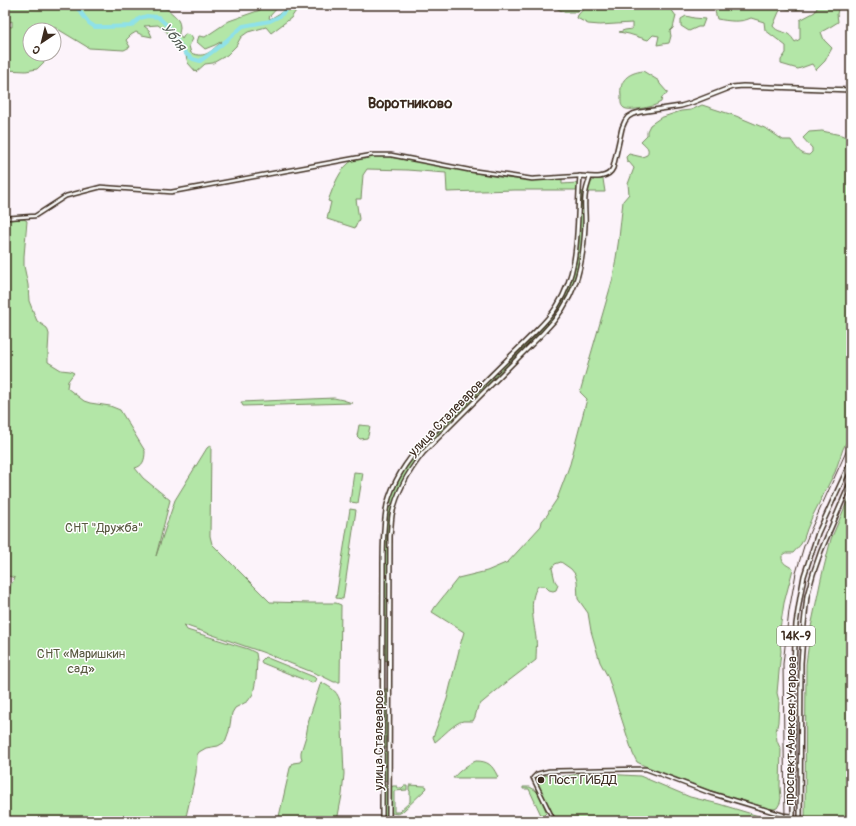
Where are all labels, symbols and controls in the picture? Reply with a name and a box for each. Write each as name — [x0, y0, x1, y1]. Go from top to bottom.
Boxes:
water label: Убля — [158, 20, 191, 55]
north arrow — [22, 22, 62, 62]
text: С — [30, 42, 43, 57]
district label: Воротниково — [368, 94, 452, 113]
street label: улица Сталеваров — [404, 376, 487, 461]
park label: СНТ "Дружба" — [65, 520, 143, 536]
road number: 14К-9 — [777, 626, 815, 646]
park label: СНТ «Маришкин сад» — [37, 646, 125, 677]
street label: проспект Алексея Угарова — [782, 656, 800, 806]
street label: улица Сталеваров — [371, 690, 387, 791]
place label: Пост ГИБДД — [549, 772, 617, 788]
marker: Пост ГИБДД — [536, 775, 546, 785]

